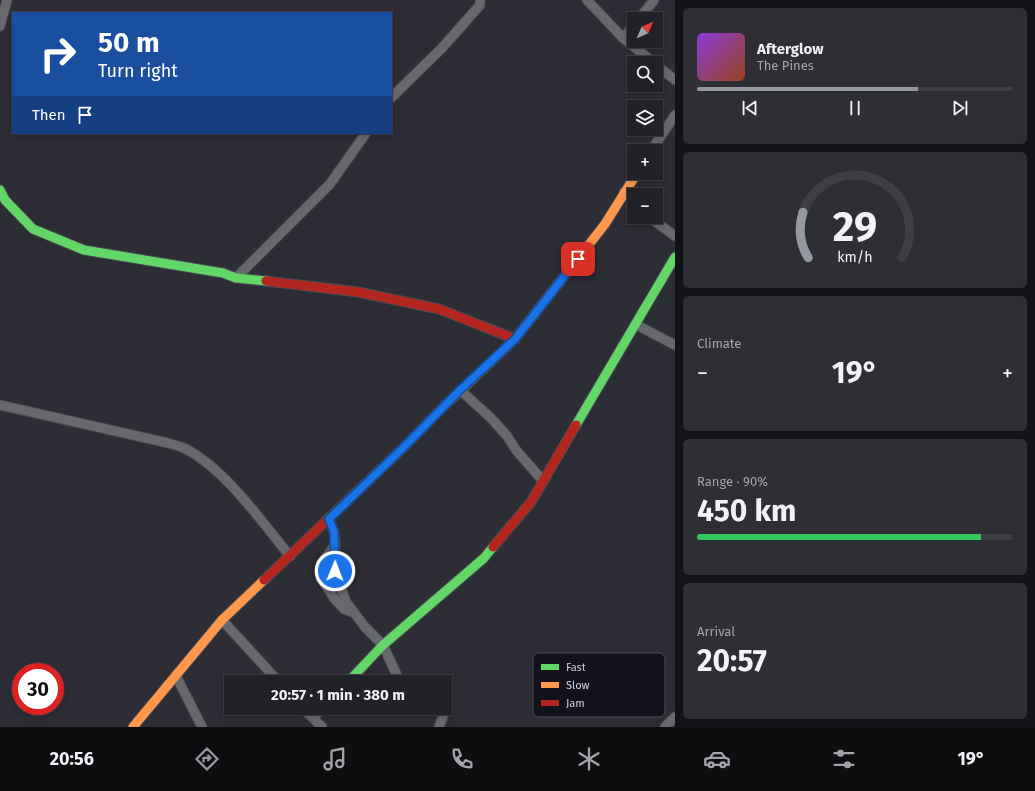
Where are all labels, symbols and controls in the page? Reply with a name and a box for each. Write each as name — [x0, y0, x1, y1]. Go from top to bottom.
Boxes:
north arrow — [627, 12, 663, 48]
map controls — [627, 12, 663, 224]
text: 50 m — [98, 26, 160, 59]
icon: right — [32, 28, 84, 80]
text: Afterglow — [757, 40, 823, 58]
button: search — [627, 56, 663, 92]
text: The Pines — [757, 58, 814, 73]
text: Turn right — [98, 60, 178, 82]
icon: previous — [739, 97, 761, 119]
icon: pause — [844, 97, 866, 119]
icon: next — [949, 97, 971, 119]
button: layers — [627, 100, 663, 136]
icon: arrive — [74, 104, 96, 126]
text: Then — [32, 106, 66, 124]
button: + — [627, 144, 663, 180]
button: − — [627, 188, 663, 224]
text: 29 — [833, 201, 877, 251]
pin — [561, 242, 595, 276]
icon: arrive — [567, 248, 589, 270]
text: km/h — [837, 248, 873, 265]
text: Climate — [697, 336, 741, 351]
text: 19° — [832, 355, 878, 391]
text: − — [697, 360, 708, 387]
text: + — [1002, 360, 1013, 387]
text: Range · 90% — [697, 474, 768, 489]
text: 450 km — [697, 493, 796, 529]
position arrow — [314, 550, 356, 592]
text: Arrival — [697, 624, 735, 639]
text: 20:57 — [697, 643, 767, 679]
legend — [533, 653, 665, 717]
text: Fast — [566, 661, 586, 674]
speed limit sign: 30 — [12, 663, 64, 715]
text: Slow — [566, 679, 590, 692]
text: 20:57 · 1 min · 380 m — [271, 686, 405, 704]
text: Jam — [566, 697, 585, 710]
icon: directions — [193, 745, 221, 773]
icon: music — [321, 745, 349, 773]
icon: phone — [448, 745, 476, 773]
icon: climate — [575, 745, 603, 773]
icon: car — [703, 745, 731, 773]
icon: filters — [830, 745, 858, 773]
text: 20:56 — [50, 748, 94, 770]
text: 19° — [957, 748, 985, 770]

